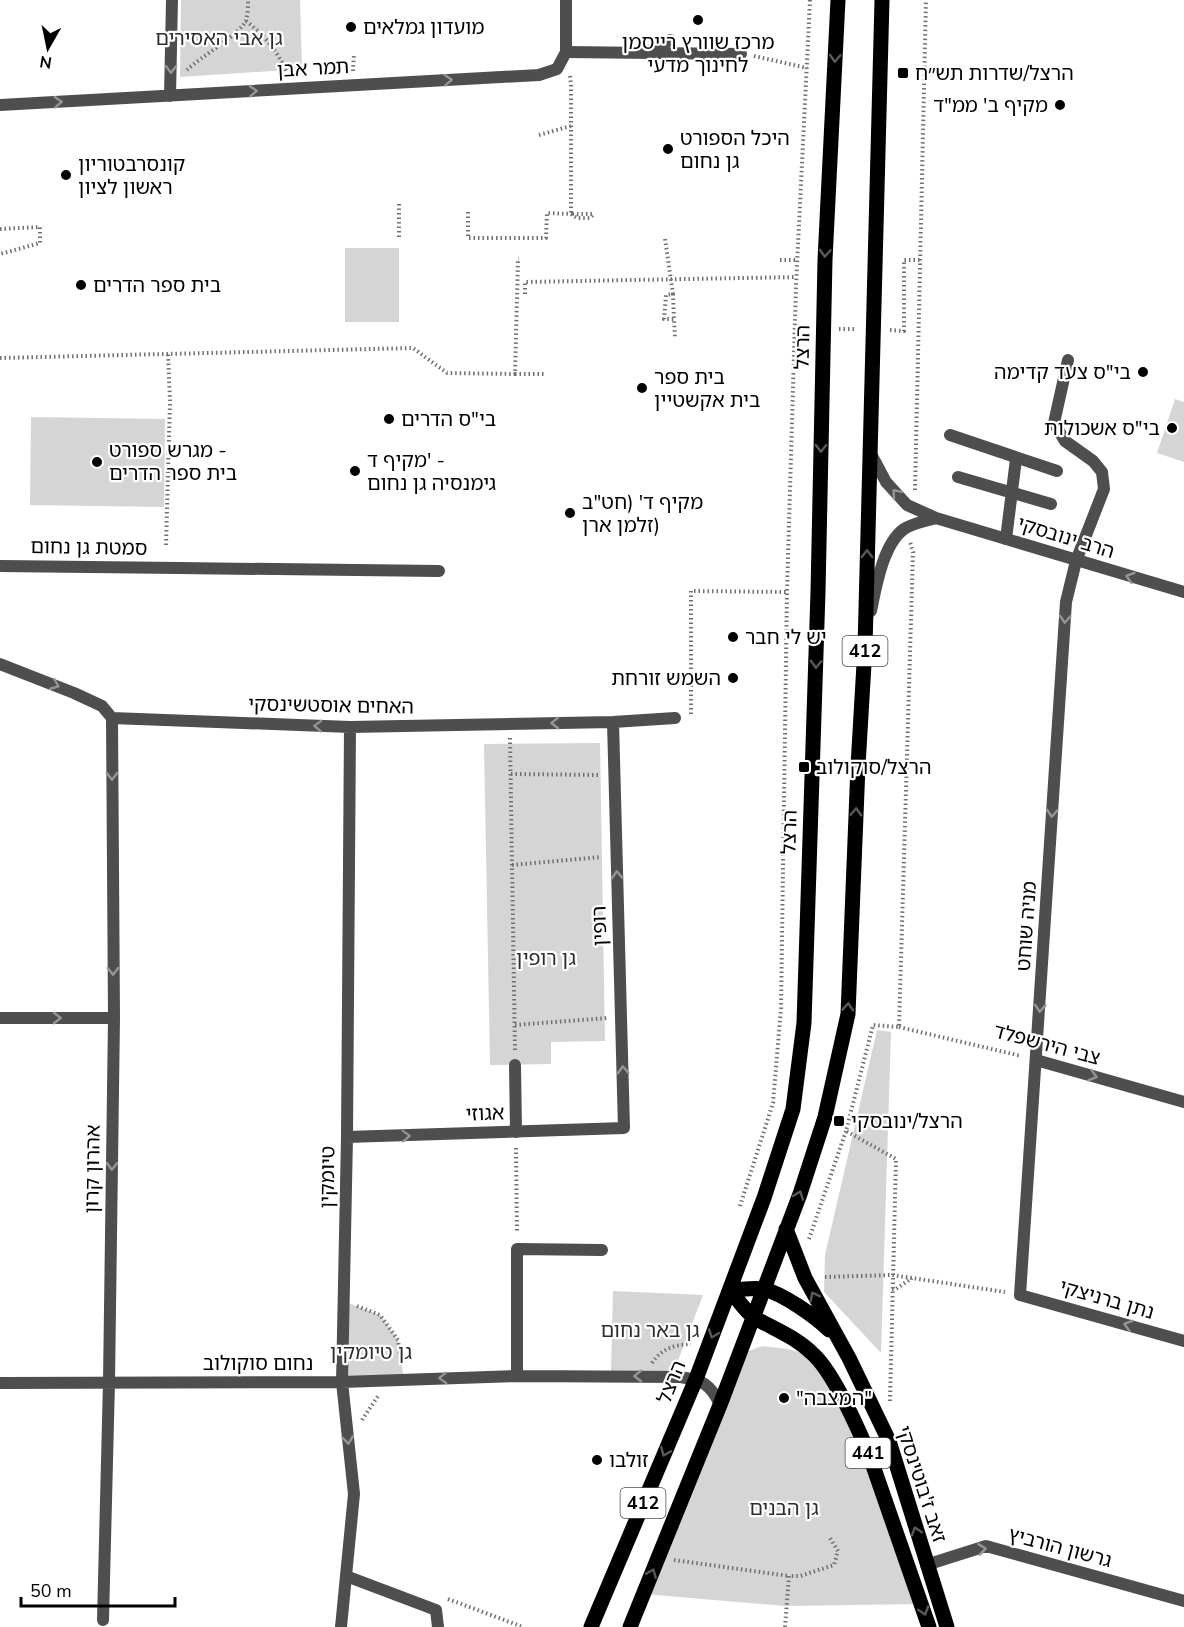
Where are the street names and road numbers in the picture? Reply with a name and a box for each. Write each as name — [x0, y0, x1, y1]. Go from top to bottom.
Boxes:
street label: תמר אבן — [276, 53, 350, 84]
street label: הרצל — [789, 324, 816, 370]
street label: הרב ינובסקי — [1014, 510, 1118, 565]
street label: סמטת גן נחום — [30, 533, 148, 562]
road number: 412 — [842, 636, 888, 666]
street label: האחים אוסטשינסקי — [248, 691, 414, 720]
street label: הרצל — [775, 809, 804, 855]
street label: מניה שוחט — [1010, 880, 1043, 972]
street label: רופין — [585, 905, 614, 947]
street label: צבי הירשפלד — [991, 1017, 1103, 1072]
street label: אגוזי — [465, 1099, 505, 1128]
street label: אהרון קרון — [78, 1124, 107, 1214]
street label: טיומקין — [313, 1145, 342, 1209]
street label: נתן ברניצקי — [1056, 1273, 1157, 1326]
street label: נחום סוקולוב — [203, 1350, 313, 1377]
street label: הרצל — [651, 1356, 692, 1408]
street label: זאב ז'בוטינסקי — [890, 1422, 953, 1546]
road number: 441 — [846, 1438, 890, 1468]
road number: 412 — [620, 1488, 666, 1518]
street label: גרשון הורביץ — [1005, 1521, 1115, 1574]

